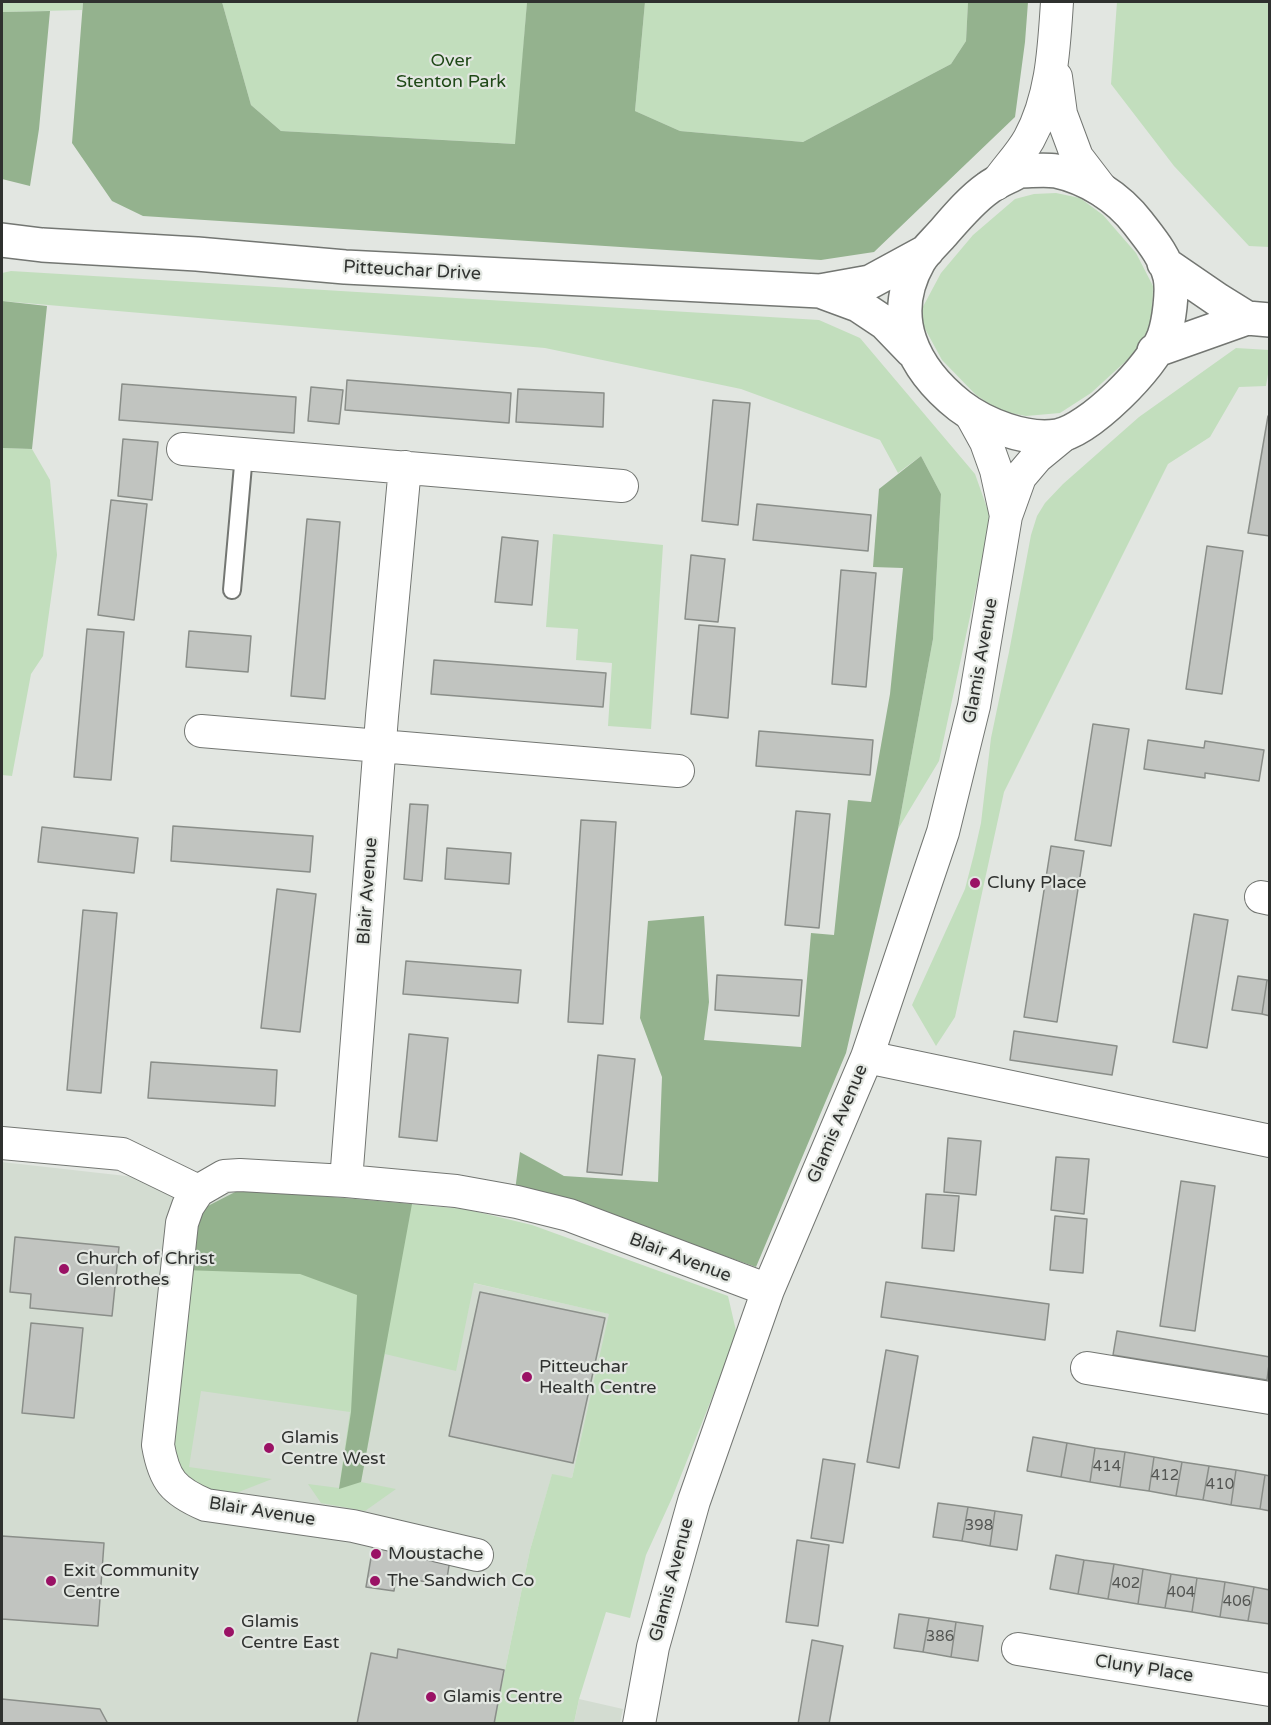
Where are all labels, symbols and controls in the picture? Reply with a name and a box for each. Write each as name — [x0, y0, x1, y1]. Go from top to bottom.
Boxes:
park label: Over Stenton Park — [396, 50, 506, 92]
street label: Pitteuchar Drive — [343, 257, 481, 285]
street label: Glamis Avenue — [959, 597, 1003, 725]
street label: Blair Avenue — [353, 837, 383, 945]
place label: Cluny Place — [987, 872, 1086, 894]
marker: Cluny Place — [968, 876, 982, 890]
street label: Glamis Avenue — [803, 1061, 873, 1187]
street label: Blair Avenue — [626, 1229, 734, 1287]
place label: Church of Christ Glenrothes — [76, 1248, 215, 1290]
marker: Church of Christ Glenrothes — [57, 1262, 71, 1276]
place label: Pitteuchar Health Centre — [539, 1356, 656, 1398]
marker: Pitteuchar Health Centre — [520, 1370, 534, 1384]
place label: Glamis Centre West — [281, 1427, 386, 1470]
marker: Glamis Centre West — [262, 1441, 276, 1455]
house number: 414 — [1093, 1458, 1121, 1476]
house number: 412 — [1151, 1467, 1179, 1485]
house number: 410 — [1206, 1476, 1234, 1494]
street label: Blair Avenue — [207, 1493, 317, 1531]
street label: Glamis Avenue — [645, 1516, 699, 1644]
house number: 398 — [965, 1517, 993, 1535]
place label: Moustache — [388, 1543, 483, 1565]
marker: Moustache — [369, 1547, 383, 1561]
place label: Exit Community Centre — [63, 1560, 199, 1602]
place label: The Sandwich Co — [387, 1570, 534, 1592]
marker: Exit Community Centre — [44, 1574, 58, 1588]
marker: The Sandwich Co — [368, 1574, 382, 1588]
house number: 402 — [1112, 1575, 1140, 1593]
house number: 404 — [1167, 1584, 1195, 1602]
house number: 406 — [1223, 1593, 1251, 1611]
place label: Glamis Centre East — [241, 1611, 339, 1654]
marker: Glamis Centre East — [222, 1625, 236, 1639]
house number: 386 — [926, 1628, 954, 1646]
street label: Cluny Place — [1093, 1651, 1195, 1687]
place label: Glamis Centre — [443, 1686, 562, 1708]
marker: Glamis Centre — [424, 1690, 438, 1704]

